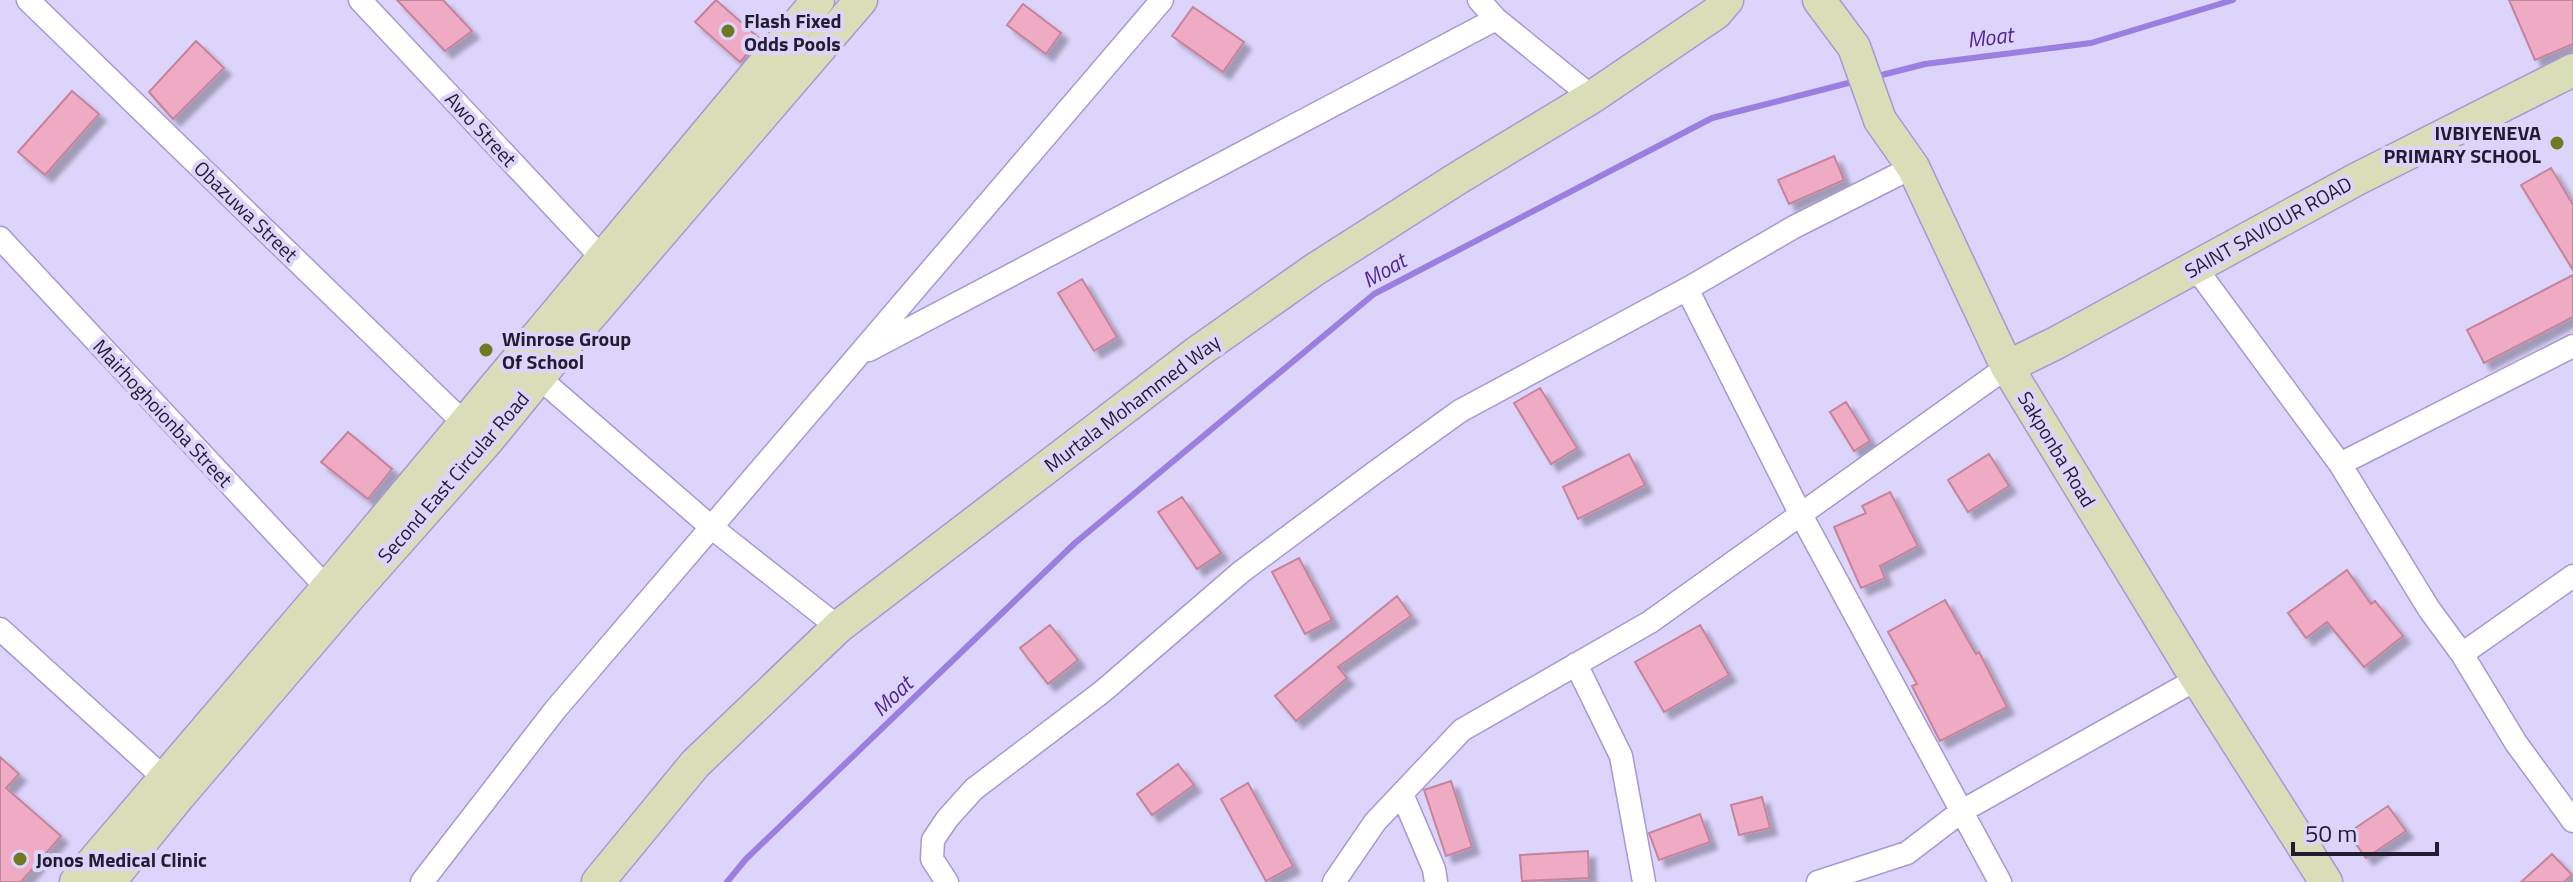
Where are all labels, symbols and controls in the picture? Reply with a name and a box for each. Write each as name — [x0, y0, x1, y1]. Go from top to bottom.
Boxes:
place label: Flash Fixed Odds Pools — [744, 5, 841, 59]
water label: Moat — [1965, 17, 2018, 57]
marker: Flash Fixed Odds Pools — [719, 22, 737, 40]
street label: Awo Street — [438, 84, 524, 174]
place label: IVBIYENEVA PRIMARY SCHOOL — [2384, 117, 2542, 171]
marker: IVBIYENEVA PRIMARY SCHOOL — [2548, 134, 2566, 152]
street label: Obazuwa Street — [187, 153, 305, 269]
street label: SAINT SAVIOUR ROAD — [2179, 168, 2357, 286]
water label: Moat — [1356, 242, 1415, 296]
place label: Winrose Group Of School — [502, 323, 631, 377]
street label: Murtala Mohammed Way — [1037, 326, 1227, 480]
street label: Mairhoghoionba Street — [86, 332, 240, 494]
marker: Winrose Group Of School — [477, 341, 495, 359]
street label: Second East Circular Road — [370, 384, 536, 570]
street label: Sakponba Road — [2010, 385, 2104, 513]
water label: Moat — [864, 666, 922, 724]
scale bar — [2293, 806, 2437, 856]
text: 50 m — [2305, 815, 2357, 851]
place label: Jonos Medical Clinic — [36, 844, 207, 875]
marker: Jonos Medical Clinic — [11, 850, 29, 868]

